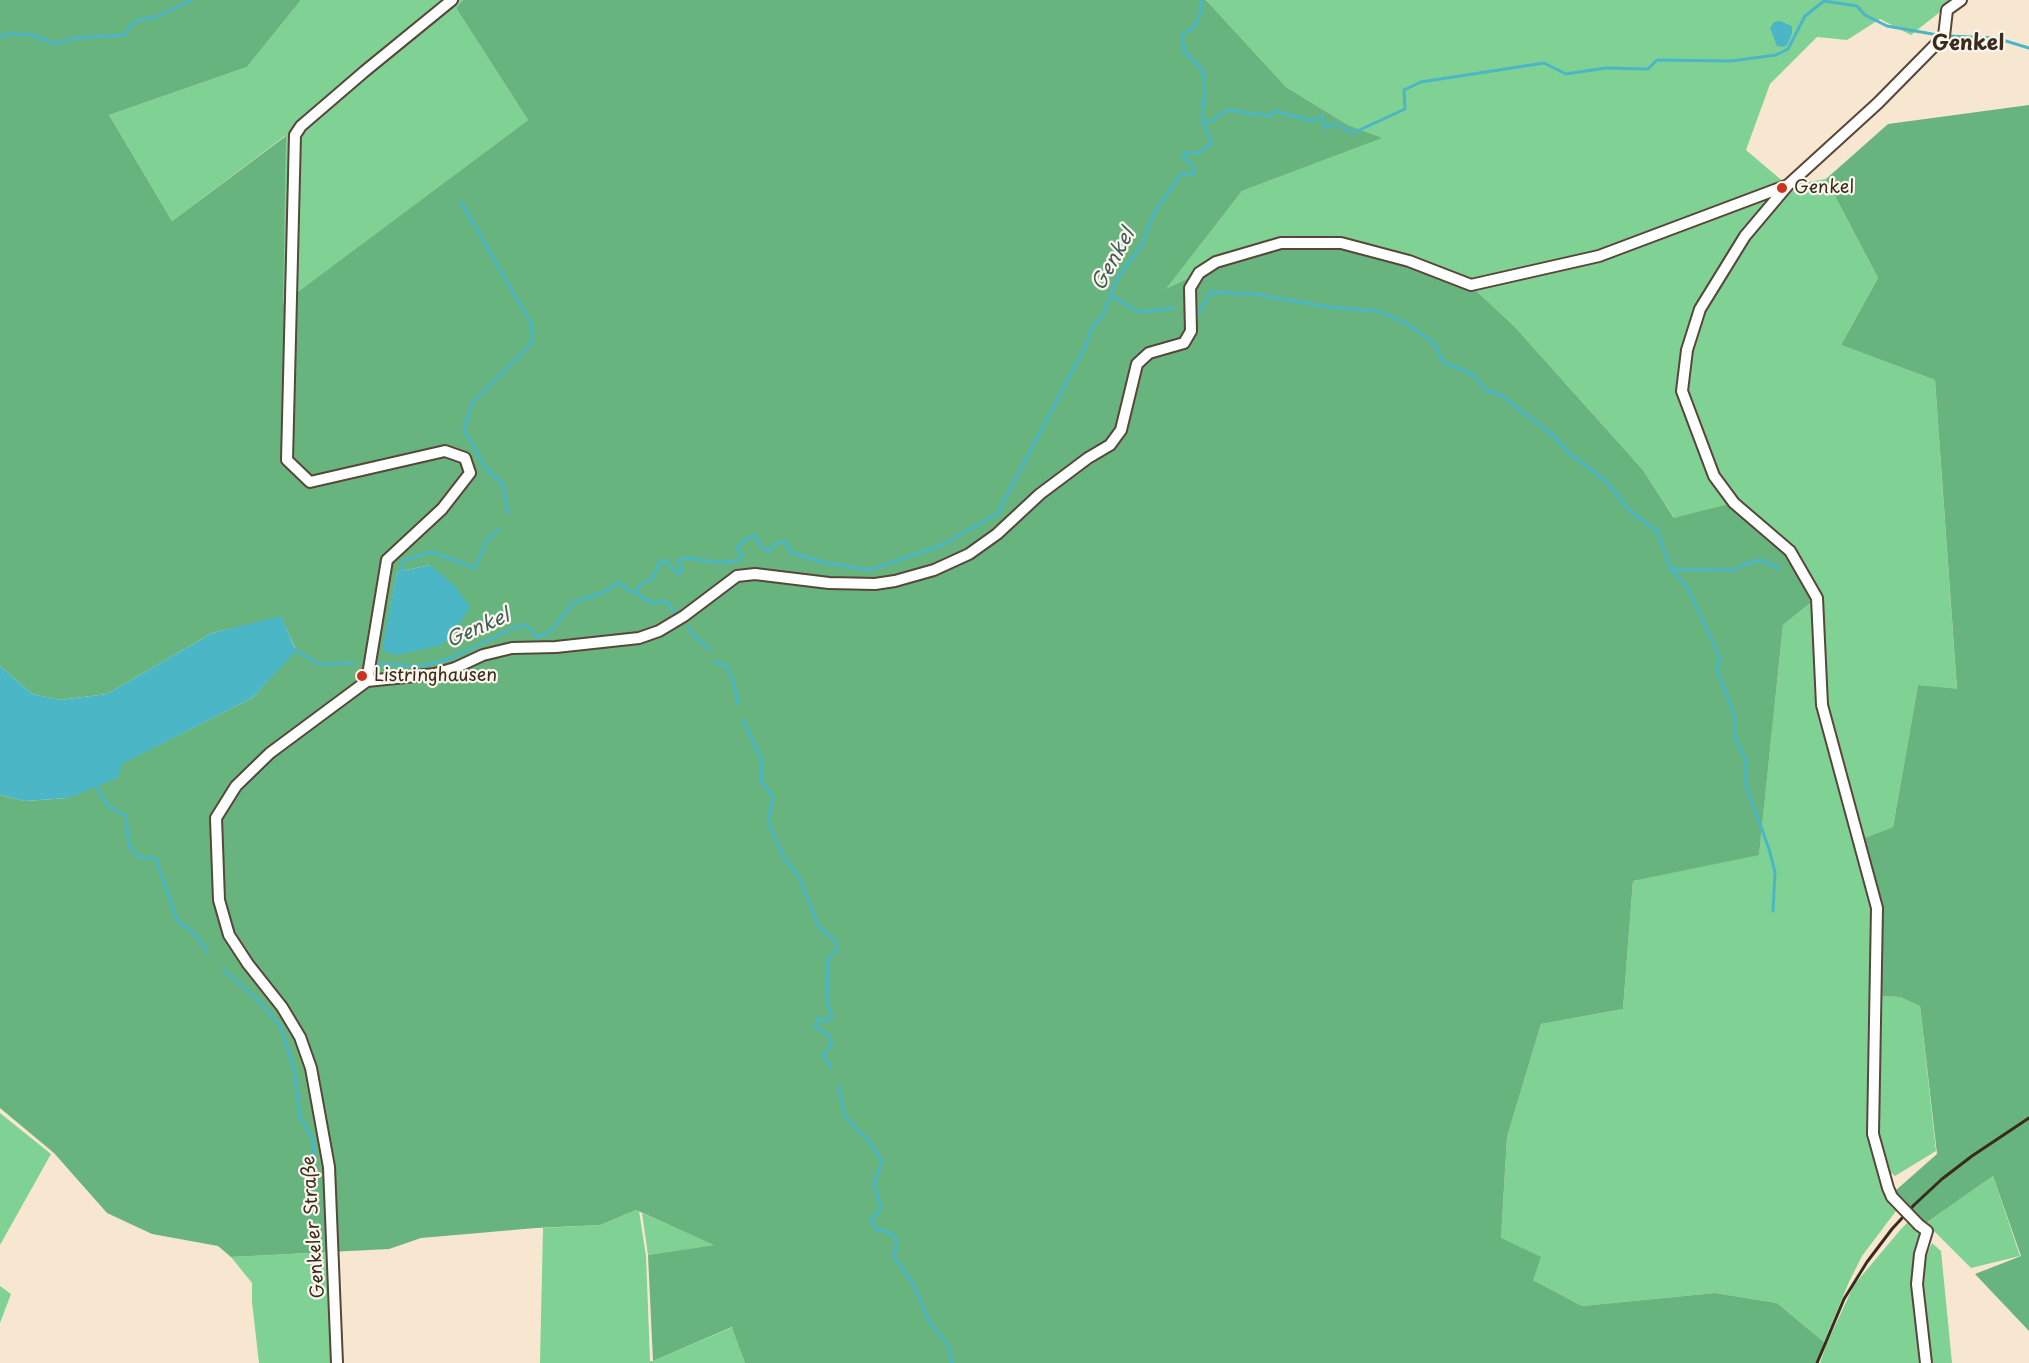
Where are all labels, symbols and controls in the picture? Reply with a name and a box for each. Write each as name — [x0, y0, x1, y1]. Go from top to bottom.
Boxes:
district label: Genkel — [1932, 31, 2004, 57]
place label: Genkel — [1794, 177, 1854, 199]
marker: Genkel — [1775, 181, 1789, 195]
water label: Genkel — [1087, 225, 1141, 295]
water label: Genkel — [443, 604, 513, 654]
place label: Listringhausen — [374, 665, 497, 687]
marker: Listringhausen — [355, 669, 369, 683]
street label: Genkeler Straße — [298, 1155, 330, 1299]

